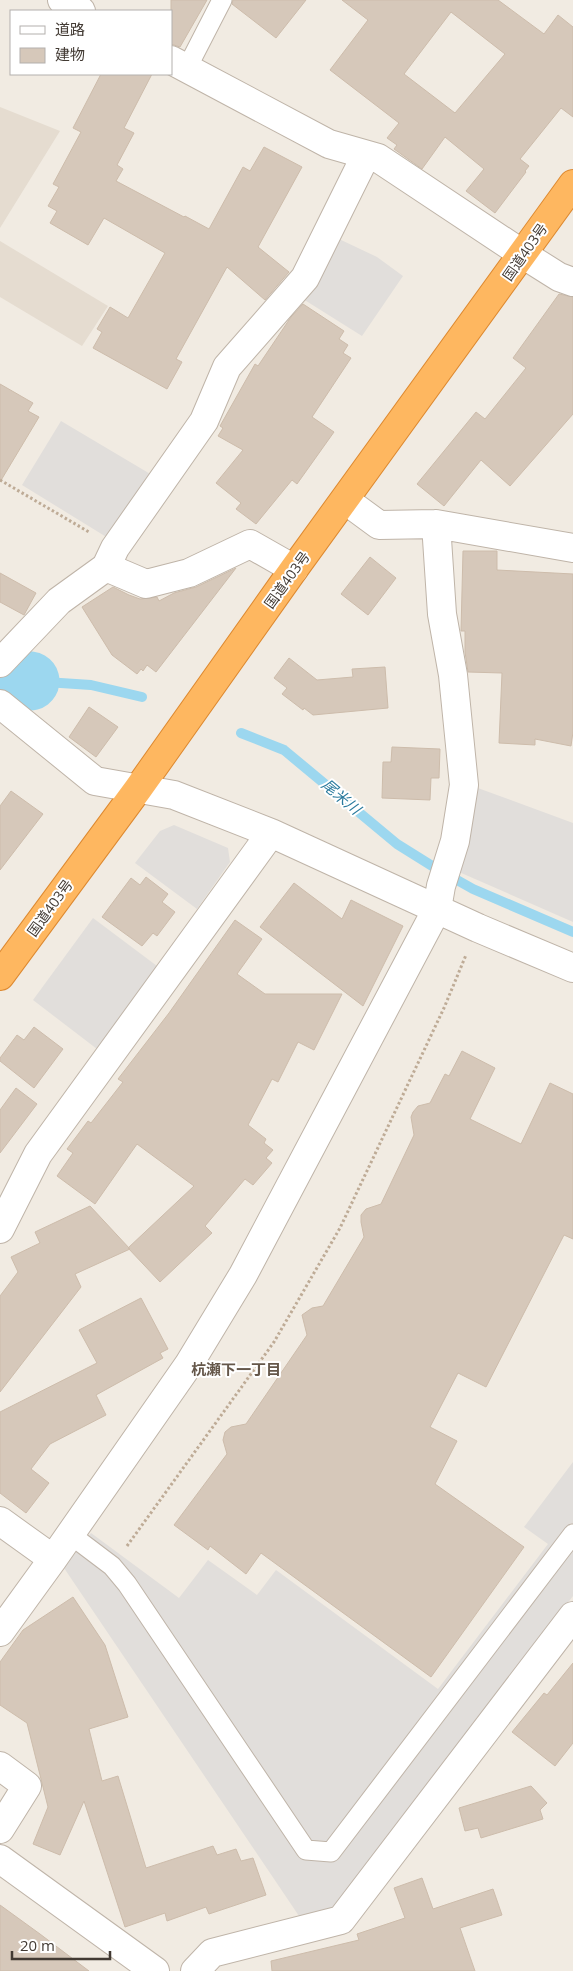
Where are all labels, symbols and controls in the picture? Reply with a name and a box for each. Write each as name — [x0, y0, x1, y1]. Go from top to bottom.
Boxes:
legend — [10, 10, 172, 75]
text: 道路 — [55, 19, 85, 39]
text: 建物 — [55, 44, 85, 64]
street label: 国道403号 — [498, 219, 551, 284]
street label: 国道403号 — [260, 547, 314, 612]
water label: 尾米川 — [318, 774, 367, 820]
street label: 国道403号 — [23, 875, 77, 940]
district label: 杭瀬下一丁目 — [191, 1359, 281, 1379]
scale bar — [12, 1928, 110, 1960]
text: 20 m — [20, 1935, 55, 1955]

